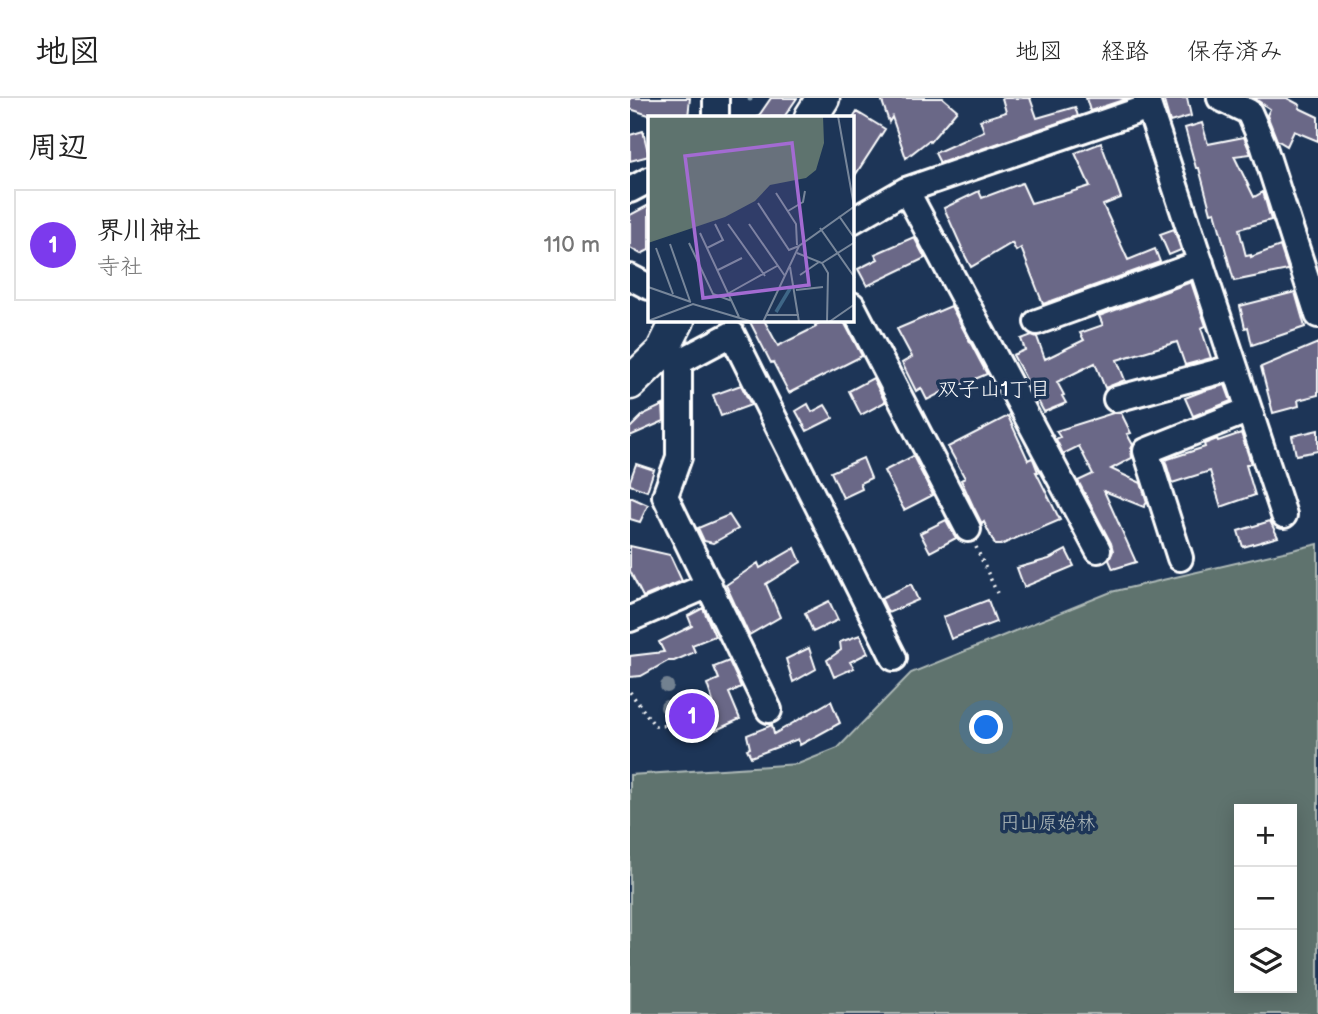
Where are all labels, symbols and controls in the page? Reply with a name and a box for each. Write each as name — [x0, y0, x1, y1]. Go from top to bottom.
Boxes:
text: 地図 — [35, 32, 101, 72]
text: 地図 — [1015, 37, 1063, 66]
text: 経路 — [1101, 37, 1149, 66]
text: 保存済み — [1187, 37, 1283, 66]
inset map — [648, 116, 854, 322]
text: 周辺 — [28, 130, 88, 166]
text: 界川神社 — [97, 216, 201, 247]
text: 1 — [48, 231, 58, 259]
text: 110 m — [543, 231, 600, 259]
text: 寺社 — [97, 253, 143, 281]
district label: 双子山1丁目 — [937, 377, 1051, 402]
pin: 1 — [669, 690, 715, 742]
your location — [969, 710, 1003, 744]
map controls — [1234, 804, 1297, 993]
button: + — [1234, 804, 1297, 867]
park label: 円山原始林 — [1000, 812, 1096, 835]
button: − — [1234, 867, 1297, 930]
button: layers — [1234, 930, 1297, 993]

